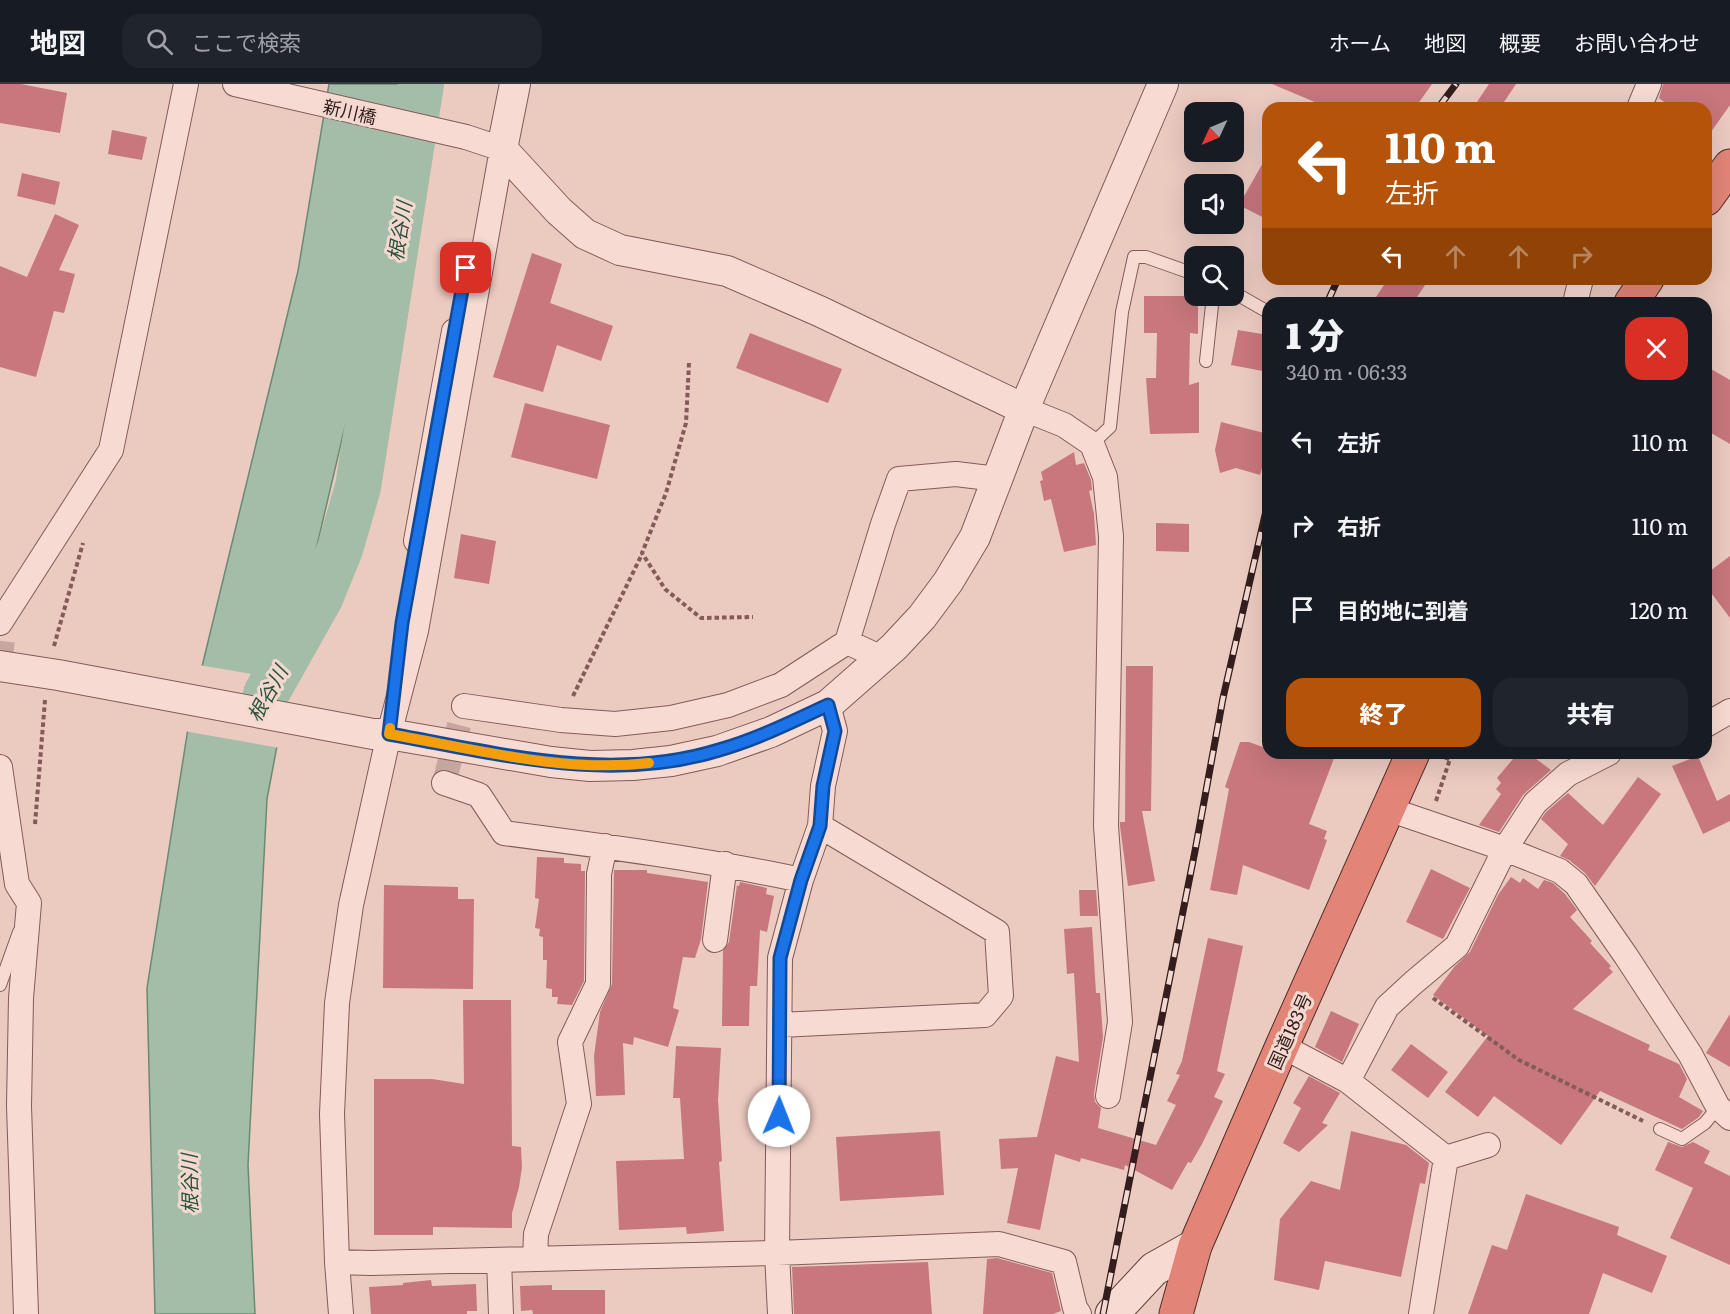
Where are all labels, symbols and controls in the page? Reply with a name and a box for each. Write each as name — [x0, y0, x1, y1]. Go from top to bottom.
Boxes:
search box — [122, 14, 542, 68]
text: 地図 — [30, 20, 86, 62]
icon: search — [143, 25, 176, 58]
text: ここで検索 — [191, 25, 301, 58]
text: ホーム — [1329, 26, 1391, 57]
text: 地図 — [1424, 26, 1466, 57]
text: 概要 — [1499, 26, 1541, 57]
text: お問い合わせ — [1574, 26, 1700, 57]
street label: 新川橋 — [321, 92, 379, 130]
north arrow — [1184, 102, 1244, 162]
map controls — [1184, 102, 1244, 306]
text: 110 m — [1385, 114, 1496, 176]
icon: left — [1286, 126, 1364, 204]
text: 左折 — [1385, 171, 1439, 211]
button: sound — [1184, 174, 1244, 234]
water label: 根谷川 — [378, 197, 418, 263]
icon: left — [1376, 240, 1409, 273]
icon: ahead — [1439, 240, 1472, 273]
icon: ahead — [1502, 240, 1535, 273]
icon: right — [1565, 240, 1598, 273]
pin — [440, 242, 491, 293]
button: search — [1184, 246, 1244, 306]
icon: arrive — [449, 251, 482, 284]
text: 1 分 — [1286, 307, 1344, 360]
button: close — [1625, 317, 1688, 380]
text: 340 m · 06:33 — [1286, 356, 1407, 386]
icon: left — [1286, 425, 1319, 458]
text: 左折 — [1337, 425, 1381, 458]
text: 110 m — [1632, 425, 1688, 458]
icon: right — [1286, 509, 1319, 542]
text: 右折 — [1337, 509, 1381, 542]
text: 110 m — [1632, 509, 1688, 542]
icon: arrive — [1286, 593, 1319, 626]
text: 目的地に到着 — [1337, 593, 1469, 626]
text: 120 m — [1629, 593, 1688, 626]
water label: 根谷川 — [238, 658, 295, 727]
button: 終了 — [1286, 678, 1481, 747]
button: 共有 — [1493, 678, 1688, 747]
street label: 国道183号 — [1260, 989, 1318, 1073]
position arrow — [747, 1084, 811, 1148]
water label: 根谷川 — [172, 1152, 204, 1214]

